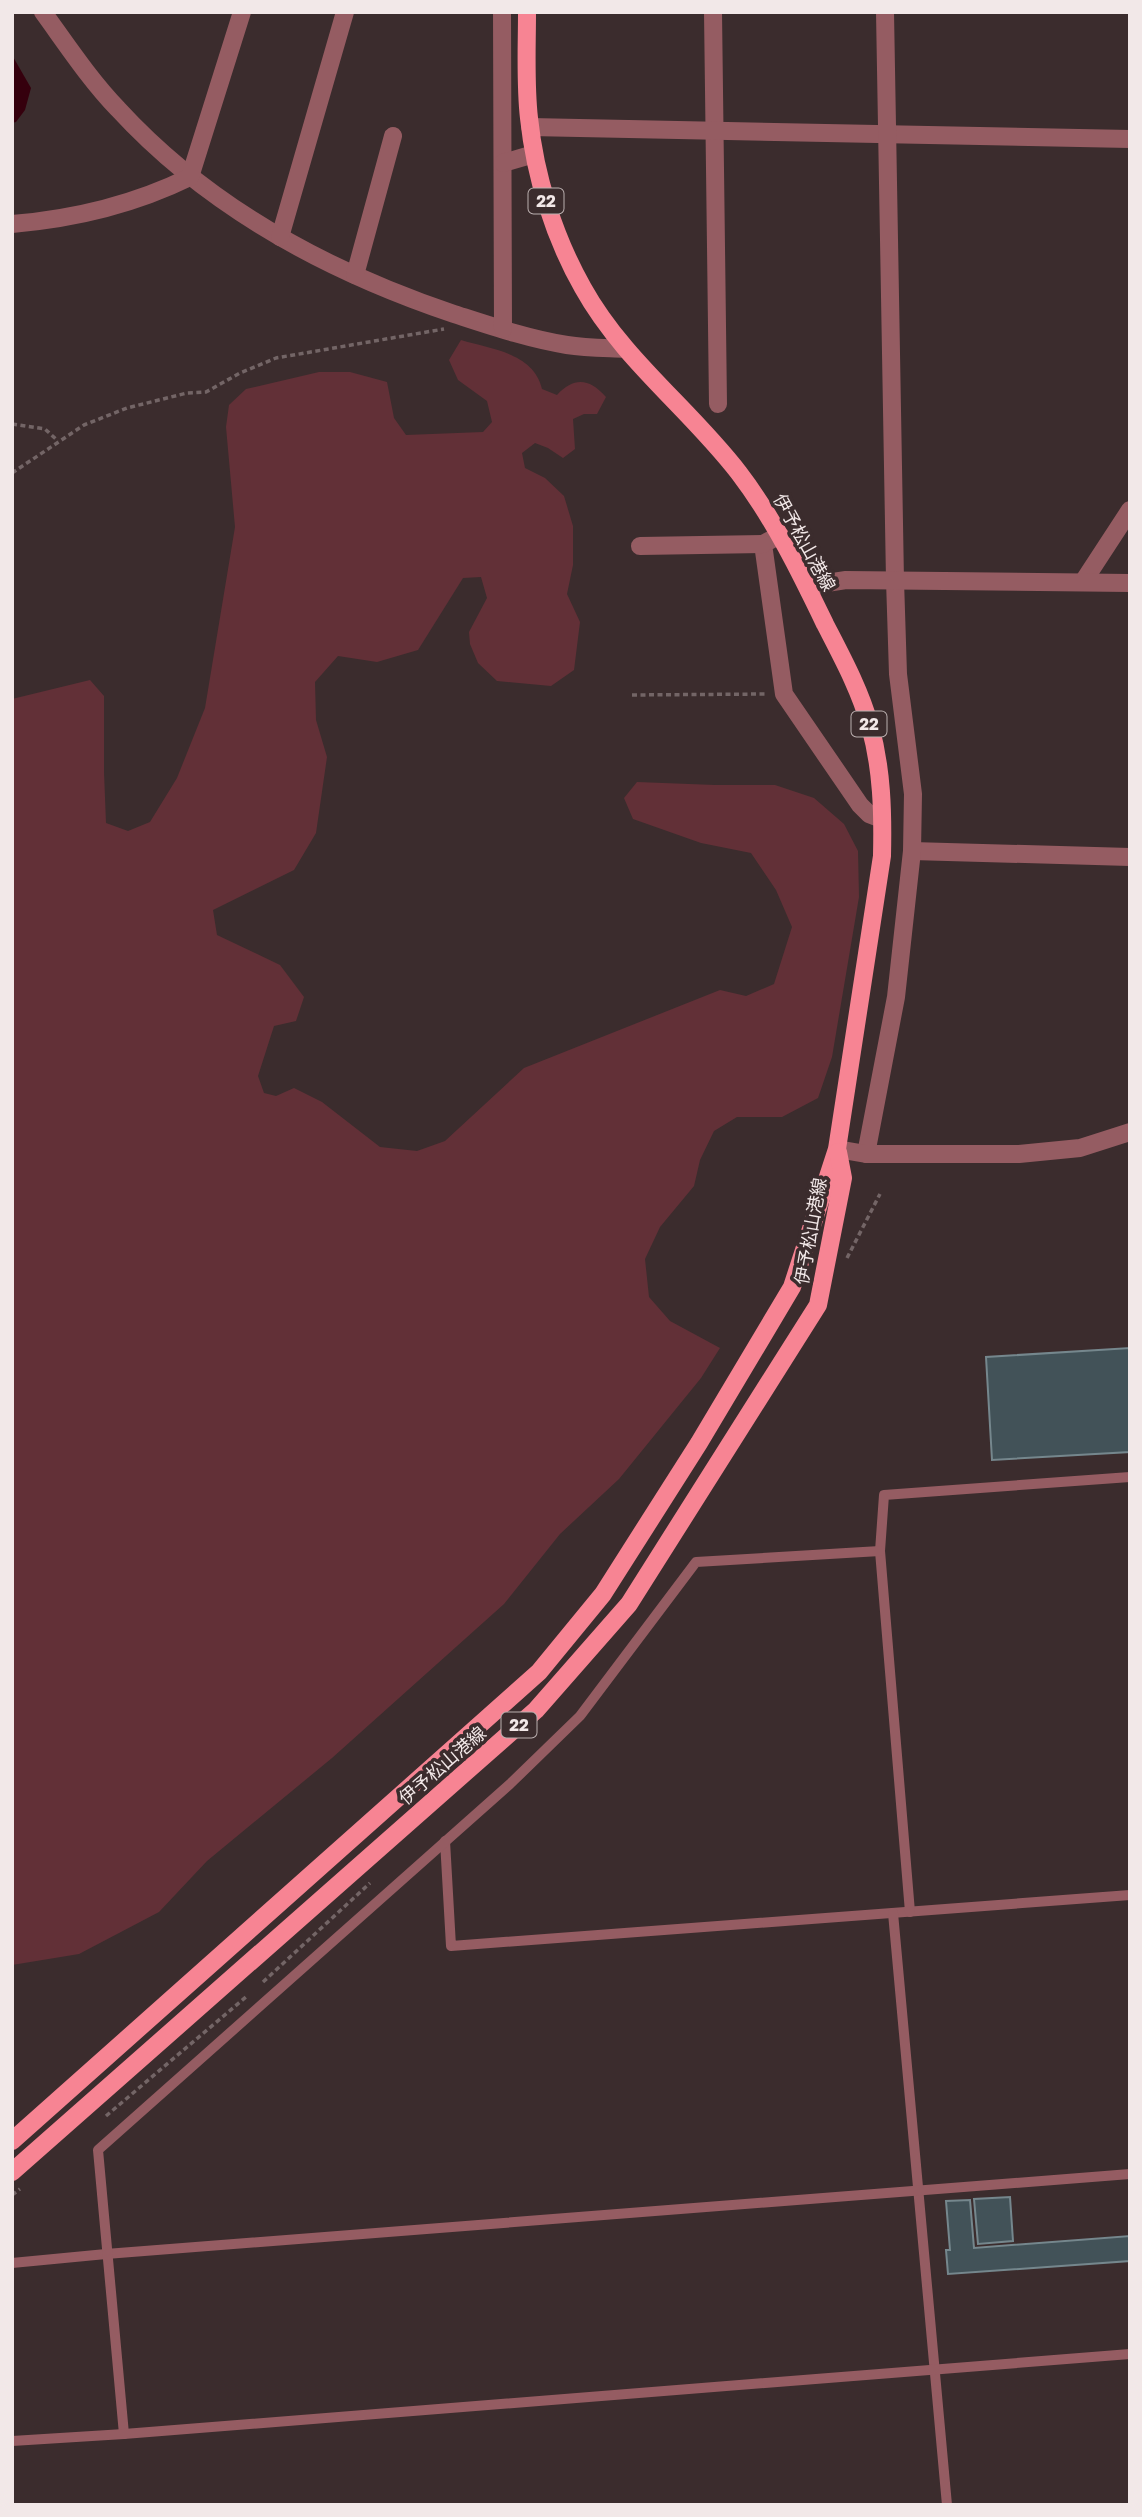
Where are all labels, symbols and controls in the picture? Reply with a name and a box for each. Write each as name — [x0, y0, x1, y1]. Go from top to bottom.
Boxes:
road number: 22 — [528, 188, 564, 214]
street label: 伊予松山港線 — [769, 489, 841, 595]
road number: 22 — [852, 712, 886, 736]
street label: 伊予松山港線 — [790, 1176, 830, 1286]
road number: 22 — [502, 1712, 536, 1737]
street label: 伊予松山港線 — [394, 1721, 490, 1809]

